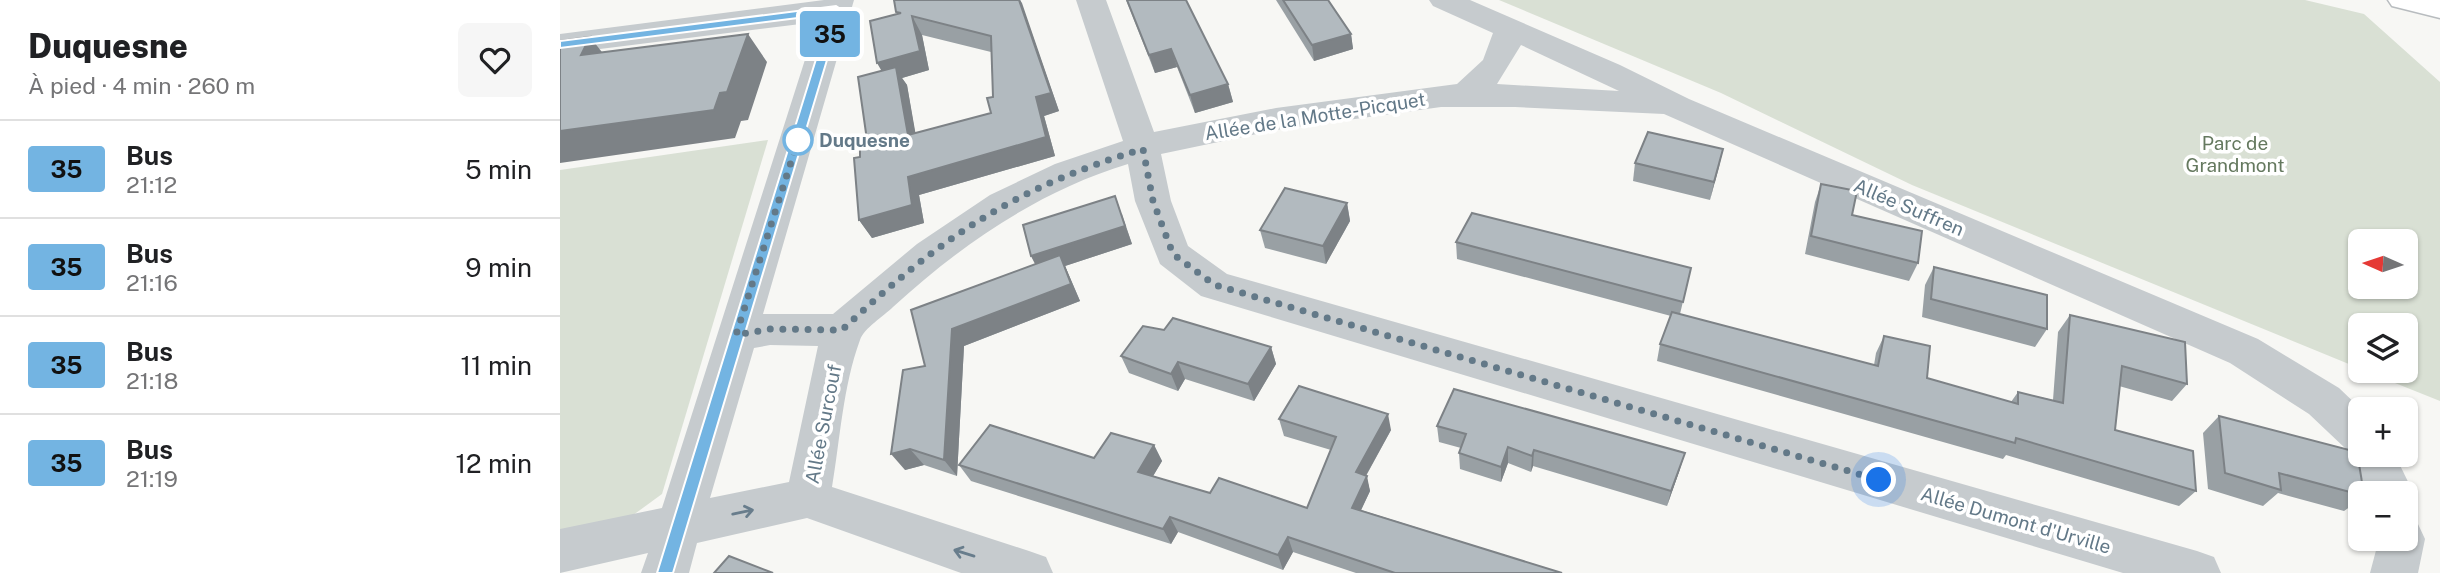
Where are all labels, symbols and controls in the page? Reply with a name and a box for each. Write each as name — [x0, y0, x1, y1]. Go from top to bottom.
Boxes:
line badge: 35 — [798, 11, 862, 57]
text: 35 — [814, 20, 846, 48]
button: heart — [458, 23, 532, 97]
text: Duquesne — [28, 27, 188, 65]
text: À pied · 4 min · 260 m — [28, 72, 255, 99]
street label: Allée de la Motte-Picquet — [1203, 88, 1427, 144]
marker: Duquesne — [783, 125, 813, 155]
place label: Duquesne — [819, 129, 910, 151]
park label: Parc de Grandmont — [2185, 132, 2285, 176]
text: Bus — [126, 140, 173, 171]
text: 5 min — [465, 154, 532, 185]
text: 35 — [50, 155, 83, 183]
text: 21:12 — [126, 171, 177, 198]
street label: Allée Suffren — [1851, 174, 1967, 240]
north arrow — [2348, 229, 2418, 299]
map controls — [2348, 229, 2418, 551]
text: Bus — [126, 238, 173, 269]
text: 9 min — [465, 252, 532, 283]
text: 35 — [50, 253, 83, 281]
text: 21:16 — [126, 269, 178, 296]
button: layers — [2348, 313, 2418, 383]
text: Bus — [126, 336, 173, 367]
text: 11 min — [460, 350, 532, 381]
text: 35 — [50, 351, 83, 379]
street label: Allée Surcouf — [801, 363, 845, 485]
text: 21:18 — [126, 367, 179, 394]
button: + — [2348, 397, 2418, 467]
text: Bus — [126, 434, 173, 465]
text: 12 min — [456, 448, 532, 479]
text: 35 — [50, 449, 83, 477]
your location — [1861, 462, 1896, 497]
text: 21:19 — [126, 465, 178, 492]
button: − — [2348, 481, 2418, 551]
street label: Allée Dumont d'Urville — [1918, 482, 2114, 558]
one-way arrow — [731, 505, 754, 519]
one-way arrow — [954, 545, 976, 558]

